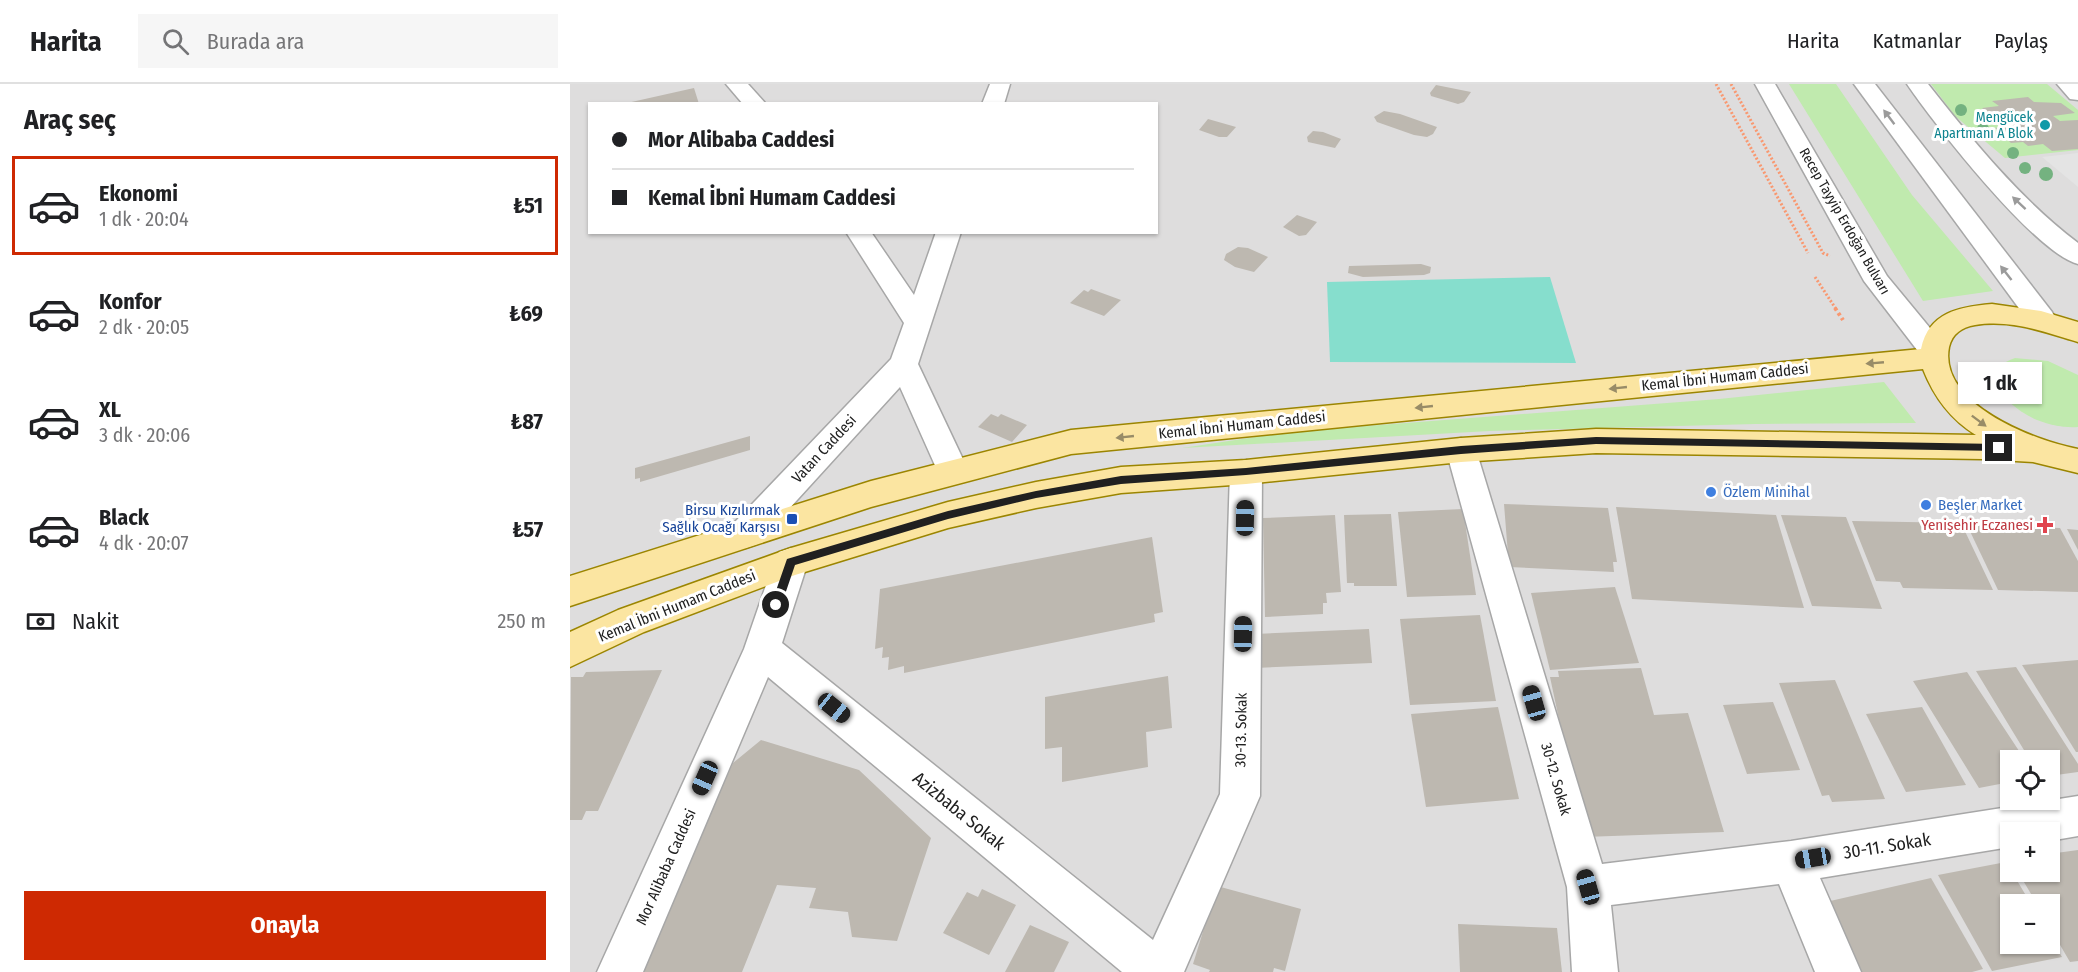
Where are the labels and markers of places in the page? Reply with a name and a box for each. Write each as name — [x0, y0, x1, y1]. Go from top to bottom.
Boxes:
place label: Mengücek Apartmanı A Blok — [1934, 109, 2033, 142]
marker: Mengücek Apartmanı A Blok — [2038, 118, 2052, 132]
place label: Özlem Minihal — [1723, 483, 1810, 501]
marker: Özlem Minihal — [1704, 485, 1718, 499]
place label: Beşler Market — [1938, 496, 2023, 514]
marker: Beşler Market — [1919, 498, 1933, 512]
place label: Birsu Kızılırmak Sağlık Ocağı Karşısı — [662, 501, 780, 536]
marker: Birsu Kızılırmak Sağlık Ocağı Karşısı — [785, 512, 799, 526]
place label: Yenişehir Eczanesi — [1921, 516, 2033, 534]
marker: Yenişehir Eczanesi — [2038, 518, 2052, 532]

